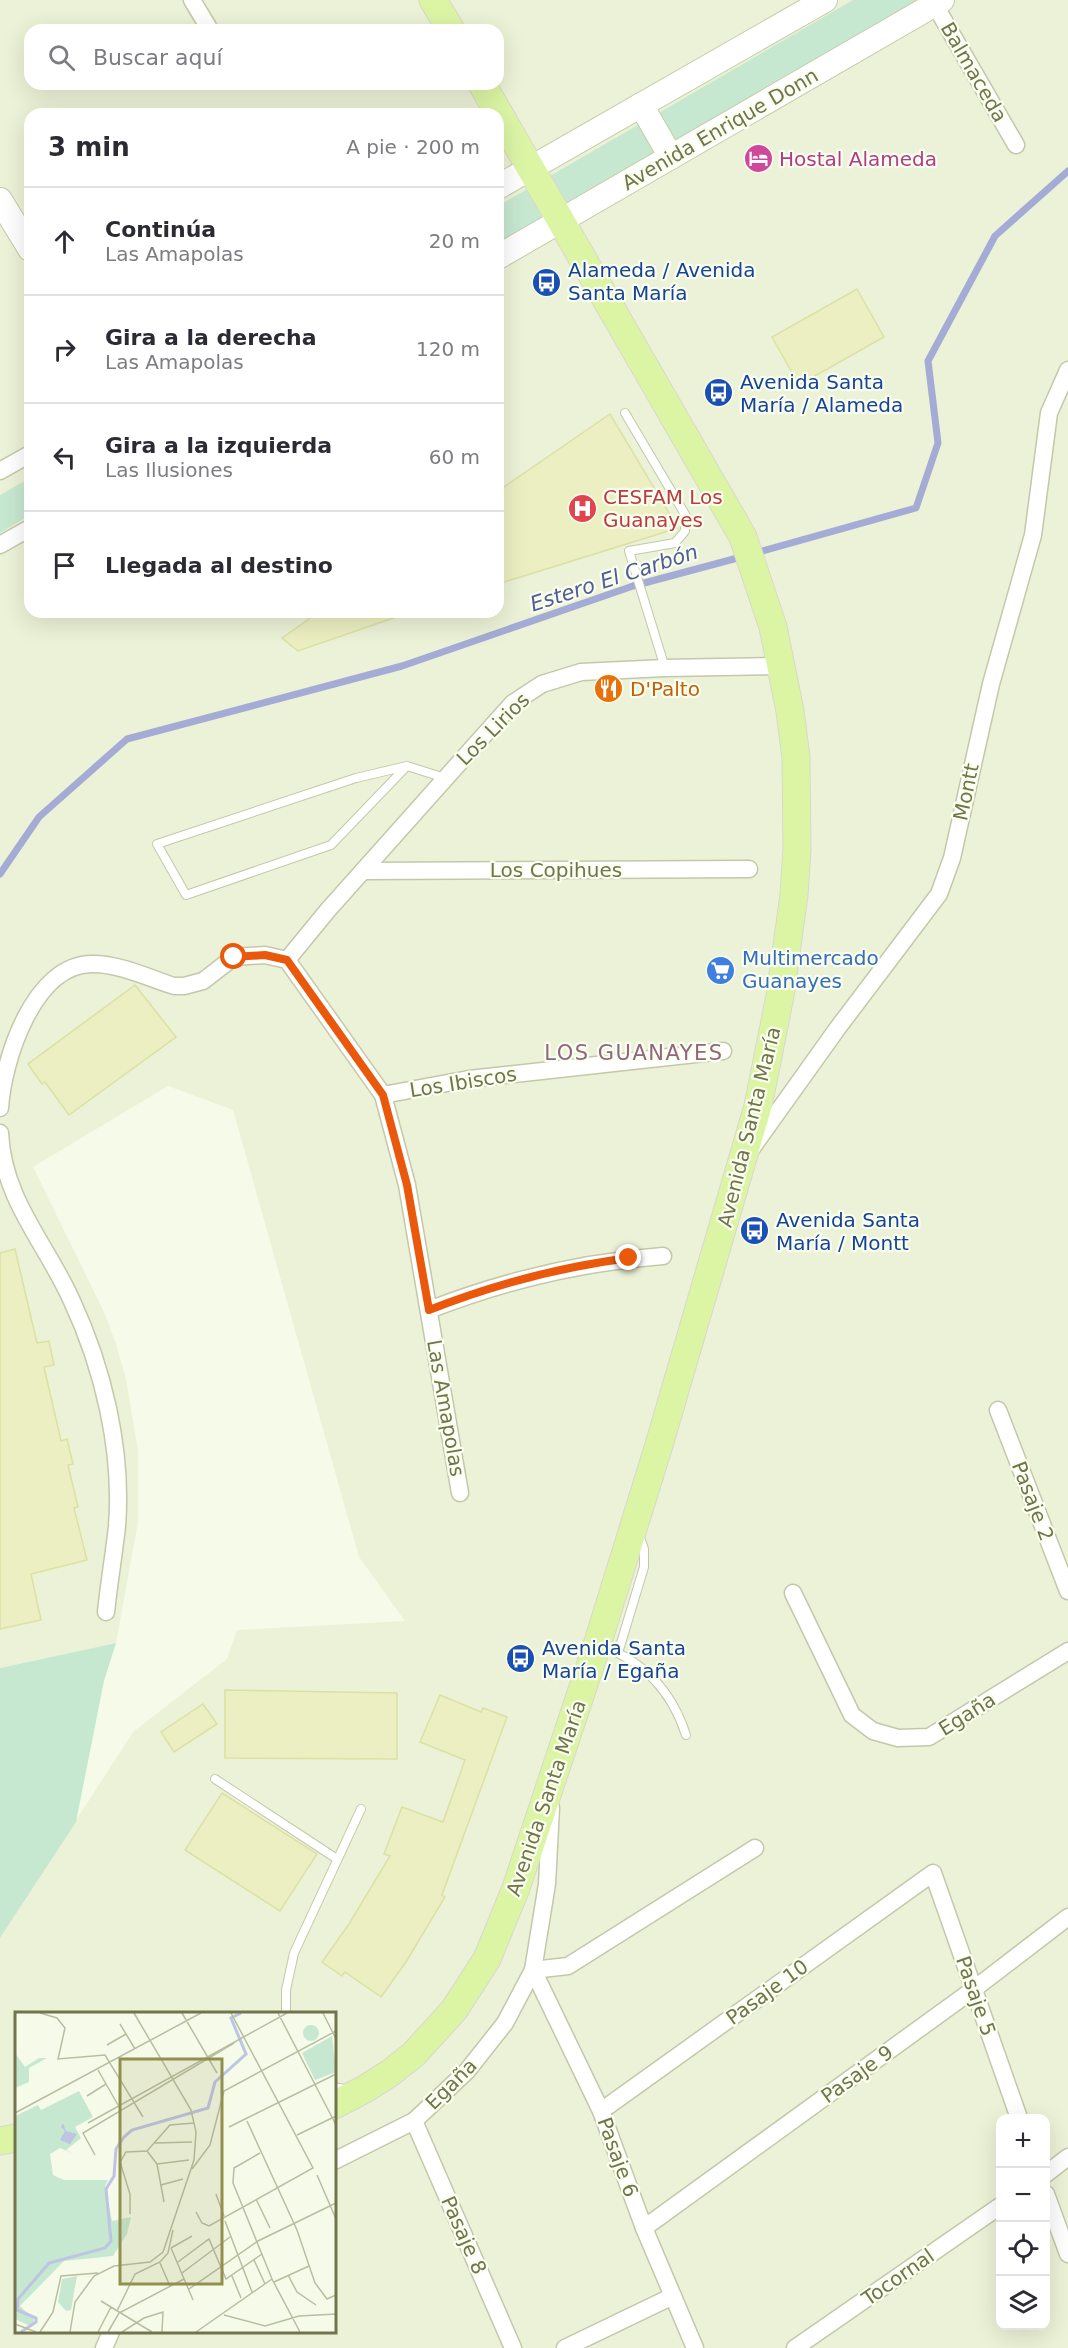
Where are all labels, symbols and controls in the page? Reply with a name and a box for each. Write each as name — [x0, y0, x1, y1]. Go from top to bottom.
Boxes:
street label: Balmaceda — [936, 18, 1012, 126]
search box — [24, 24, 504, 90]
icon: search — [45, 41, 78, 74]
text: Buscar aquí — [93, 45, 223, 70]
street label: Avenida Enrique Donn — [618, 63, 822, 195]
text: 3 min — [48, 132, 130, 162]
text: A pie · 200 m — [346, 135, 480, 159]
hotel icon: Hostal Alameda — [742, 143, 774, 175]
place label: Hostal Alameda — [779, 147, 937, 171]
text: Continúa — [105, 217, 216, 242]
icon: ahead — [48, 225, 81, 258]
text: 20 m — [429, 229, 480, 253]
text: Las Amapolas — [105, 242, 244, 266]
place label: Alameda / Avenida Santa María — [568, 258, 756, 305]
bus stop icon: Alameda / Avenida Santa María — [531, 266, 563, 298]
text: Gira a la derecha — [105, 325, 317, 350]
icon: right — [48, 333, 81, 366]
text: 120 m — [416, 337, 480, 361]
text: Las Amapolas — [105, 350, 244, 374]
place label: Avenida Santa María / Alameda — [740, 370, 903, 417]
bus stop icon: Avenida Santa María / Alameda — [703, 377, 735, 409]
text: Gira a la izquierda — [105, 433, 332, 458]
icon: left — [48, 441, 81, 474]
text: 60 m — [429, 445, 480, 469]
text: Las Ilusiones — [105, 458, 233, 482]
place label: CESFAM Los Guanayes — [603, 485, 723, 532]
hospital icon: CESFAM Los Guanayes — [566, 493, 598, 525]
water label: Estero El Carbón — [527, 540, 701, 616]
icon: arrive — [48, 549, 81, 582]
text: Llegada al destino — [105, 553, 333, 578]
restaurant icon: D'Palto — [593, 673, 625, 705]
place label: D'Palto — [630, 677, 700, 701]
street label: Los Lirios — [452, 688, 534, 770]
street label: Montt — [948, 761, 984, 823]
street label: Los Copihues — [490, 858, 622, 882]
route start — [220, 943, 246, 969]
place label: Multimercado Guanayes — [742, 946, 879, 993]
supermarket icon: Multimercado Guanayes — [705, 954, 737, 986]
street label: Avenida Santa María — [712, 1024, 786, 1230]
district label: LOS GUANAYES — [544, 1041, 724, 1065]
street label: Los Ibiscos — [408, 1062, 518, 1102]
place label: Avenida Santa María / Montt — [776, 1208, 920, 1255]
bus stop icon: Avenida Santa María / Montt — [739, 1215, 771, 1247]
route end — [615, 1244, 641, 1270]
street label: Las Amapolas — [422, 1338, 470, 1478]
street label: Pasaje 2 — [1007, 1458, 1059, 1544]
place label: Avenida Santa María / Egaña — [542, 1636, 686, 1683]
bus stop icon: Avenida Santa María / Egaña — [505, 1643, 537, 1675]
street label: Egaña — [934, 1687, 1000, 1741]
street label: Avenida Santa María — [501, 1697, 591, 1899]
street label: Pasaje 5 — [951, 1953, 1001, 2039]
street label: Pasaje 10 — [721, 1954, 813, 2030]
inset map — [15, 2012, 336, 2333]
street label: Pasaje 9 — [816, 2040, 898, 2108]
street label: Egaña — [420, 2053, 482, 2115]
street label: Pasaje 6 — [593, 2114, 643, 2200]
map controls — [996, 2114, 1050, 2330]
button: + — [996, 2114, 1050, 2168]
button: − — [996, 2168, 1050, 2222]
street label: Pasaje 8 — [436, 2192, 492, 2278]
button: locate — [996, 2222, 1050, 2276]
street label: Tocornal — [856, 2243, 939, 2311]
button: layers — [996, 2276, 1050, 2330]

